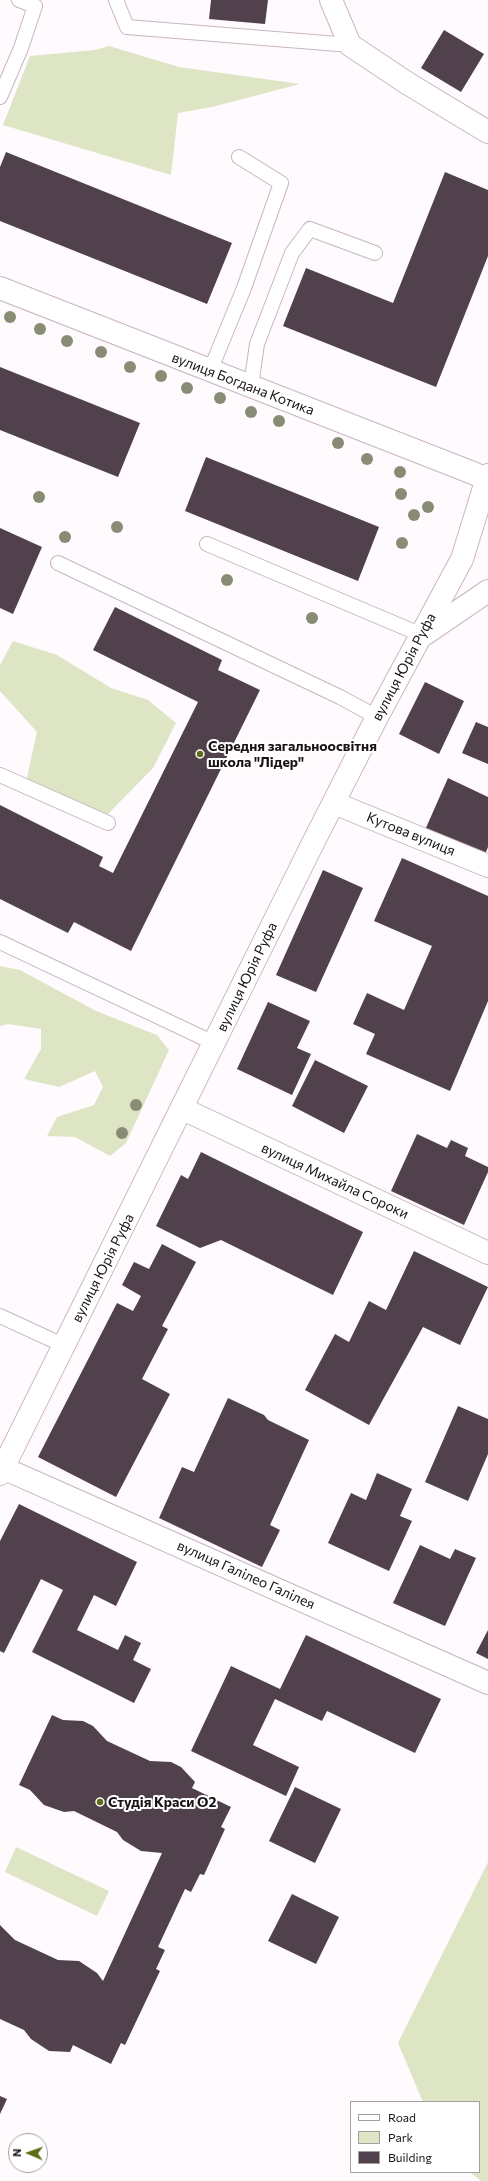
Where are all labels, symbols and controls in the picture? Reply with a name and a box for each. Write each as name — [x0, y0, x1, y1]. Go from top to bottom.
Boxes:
street label: вулиця Богдана Котика — [169, 349, 317, 419]
street label: вулиця Юрія Руфа — [369, 610, 439, 724]
place label: Середня загальноосвітня школа "Лідер" — [208, 738, 377, 770]
marker: Середня загальноосвітня школа "Лідер" — [195, 749, 205, 759]
street label: Кутова вулиця — [364, 809, 458, 859]
street label: вулиця Юрія Руфа — [213, 920, 281, 1034]
street label: вулиця Михайла Сороки — [259, 1139, 411, 1223]
street label: вулиця Юрія Руфа — [68, 1211, 138, 1325]
street label: вулиця Галілео Галілея — [174, 1537, 318, 1613]
place label: Студія Краси O2 — [108, 1794, 216, 1810]
marker: Студія Краси O2 — [95, 1797, 105, 1807]
legend — [350, 2101, 480, 2173]
text: Road — [388, 2110, 416, 2124]
text: Park — [388, 2130, 413, 2144]
north arrow — [8, 2133, 48, 2173]
text: N — [10, 2148, 23, 2157]
text: Building — [388, 2150, 432, 2164]

